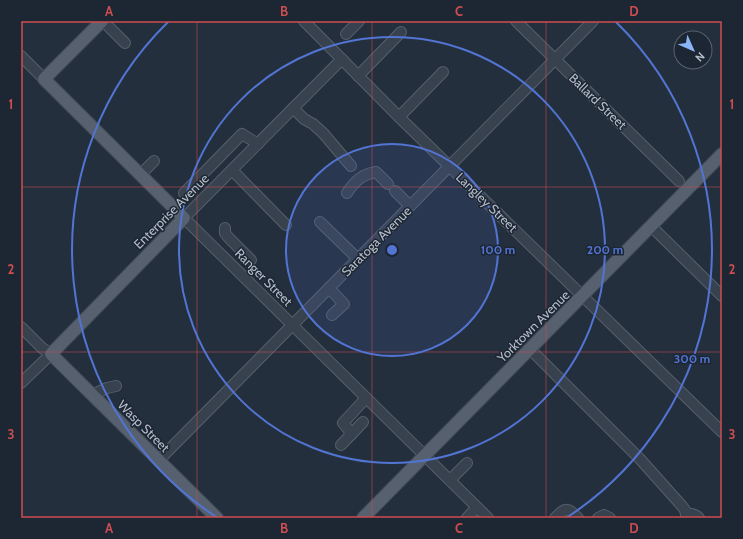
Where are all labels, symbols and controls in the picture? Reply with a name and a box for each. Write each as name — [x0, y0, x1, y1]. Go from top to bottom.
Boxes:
text: A — [105, 3, 114, 19]
text: B — [280, 3, 288, 19]
text: C — [455, 3, 463, 19]
text: D — [629, 3, 639, 19]
north arrow — [673, 30, 713, 70]
text: N — [692, 49, 708, 65]
street label: Ballard Street — [566, 70, 631, 133]
text: 1 — [9, 96, 13, 112]
text: 1 — [730, 96, 734, 112]
street label: Langley Street — [453, 169, 521, 236]
street label: Enterprise Avenue — [130, 170, 212, 252]
street label: Saratoga Avenue — [338, 202, 415, 279]
text: 100 m — [481, 242, 515, 257]
text: 200 m — [587, 242, 623, 257]
centre of rings — [385, 243, 399, 257]
street label: Ranger Street — [232, 245, 297, 310]
text: 2 — [8, 261, 15, 277]
text: 2 — [729, 261, 736, 277]
street label: Yorktown Avenue — [493, 286, 573, 366]
text: 300 m — [674, 351, 710, 366]
street label: Wasp Street — [115, 397, 174, 456]
text: 3 — [7, 426, 15, 442]
text: 3 — [728, 426, 736, 442]
text: A — [105, 520, 114, 536]
text: B — [280, 520, 288, 536]
text: C — [455, 520, 463, 536]
text: D — [629, 520, 639, 536]

